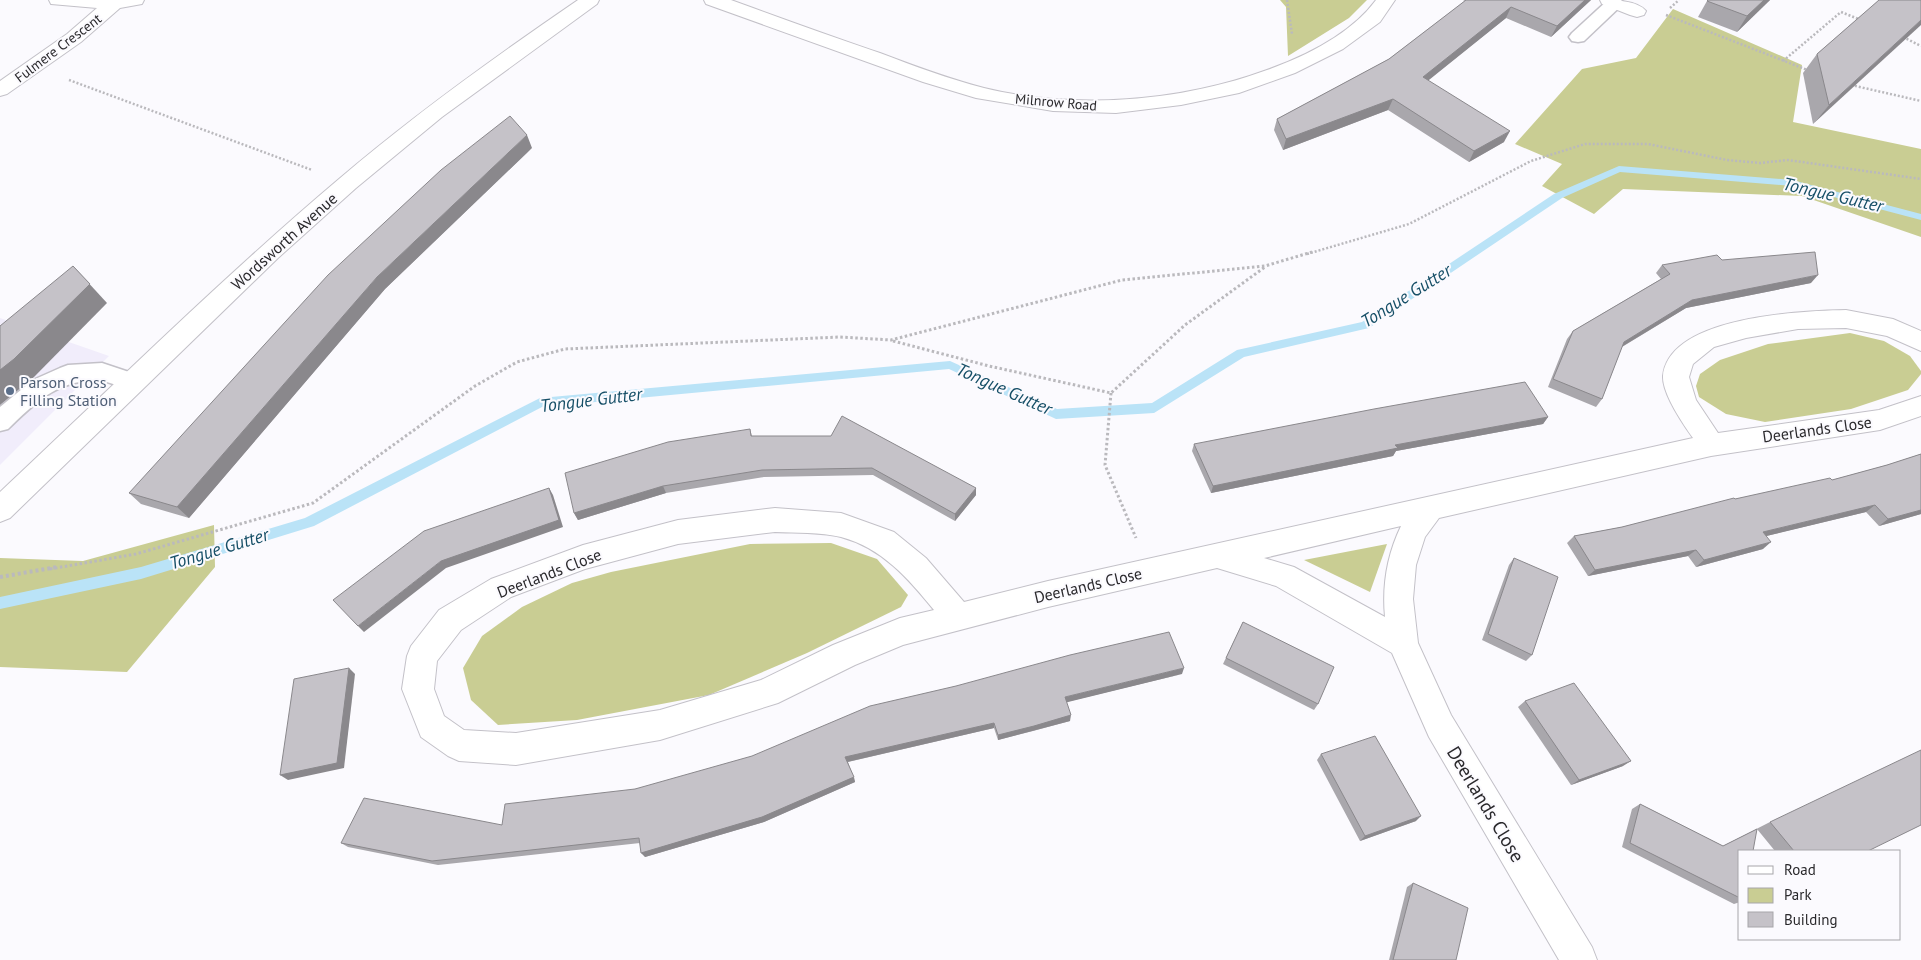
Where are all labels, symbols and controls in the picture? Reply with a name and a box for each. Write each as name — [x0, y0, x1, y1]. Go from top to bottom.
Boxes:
street label: Fulmere Crescent — [11, 9, 105, 86]
street label: Milnrow Road — [1014, 89, 1098, 115]
water label: Tongue Gutter — [1781, 172, 1887, 217]
street label: Wordsworth Avenue — [227, 188, 341, 294]
water label: Tongue Gutter — [1356, 258, 1456, 332]
water label: Tongue Gutter — [953, 357, 1057, 420]
place label: Parson Cross Filling Station — [20, 372, 117, 410]
water label: Tongue Gutter — [539, 382, 644, 417]
marker: Parson Cross Filling Station — [4, 385, 16, 397]
street label: Deerlands Close — [1761, 411, 1873, 447]
water label: Tongue Gutter — [166, 522, 272, 575]
street label: Deerlands Close — [494, 544, 604, 602]
street label: Deerlands Close — [1032, 563, 1144, 607]
street label: Deerlands Close — [1442, 742, 1530, 866]
legend — [1738, 850, 1901, 940]
text: Road — [1784, 860, 1816, 879]
text: Park — [1784, 885, 1812, 904]
text: Building — [1784, 910, 1838, 929]

